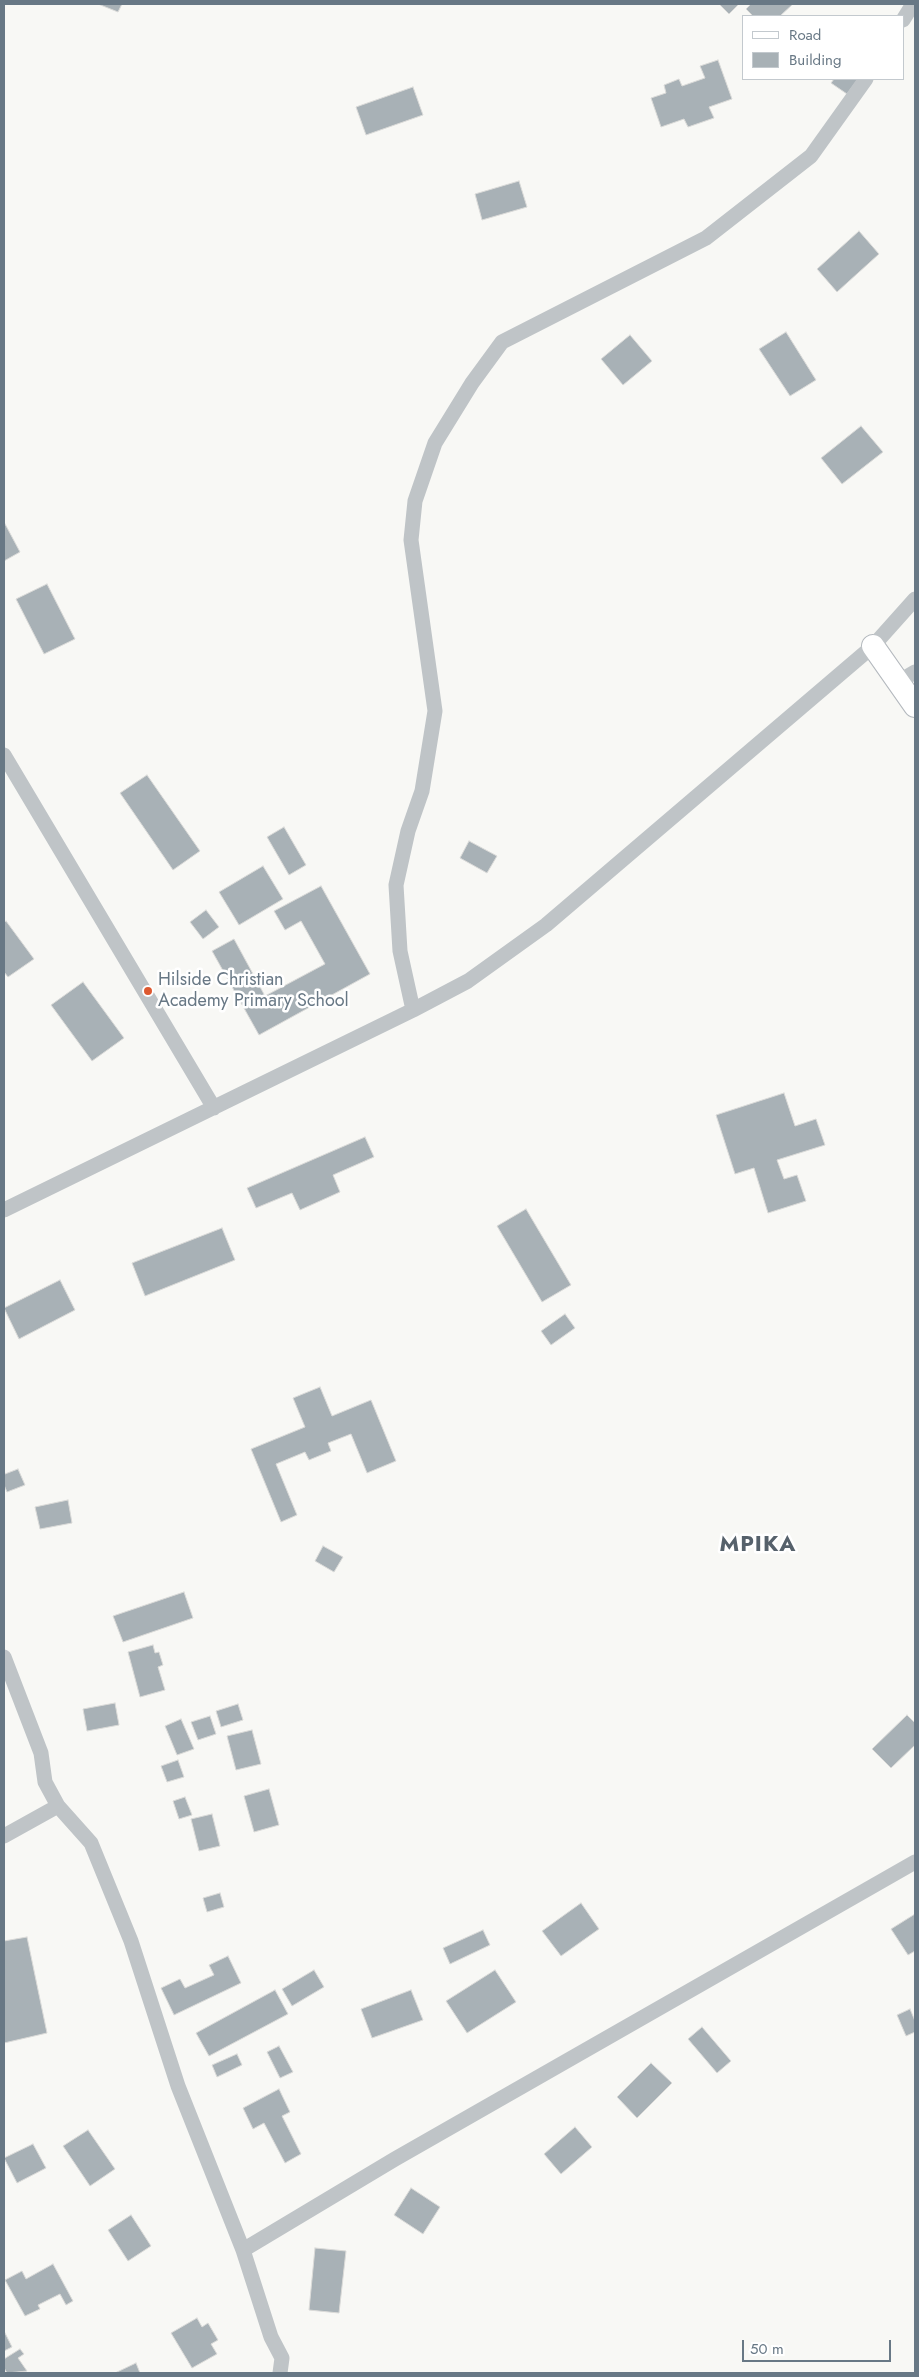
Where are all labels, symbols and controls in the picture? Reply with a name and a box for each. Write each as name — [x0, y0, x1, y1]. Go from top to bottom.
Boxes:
legend — [742, 15, 904, 80]
text: Road — [789, 24, 821, 46]
text: Building — [789, 49, 841, 71]
place label: Hilside Christian Academy Primary School — [158, 970, 349, 1012]
marker: Hilside Christian Academy Primary School — [142, 985, 154, 997]
district label: MPIKA — [719, 1533, 797, 1559]
scale bar — [744, 2330, 893, 2362]
text: 50 m — [750, 2338, 784, 2360]

